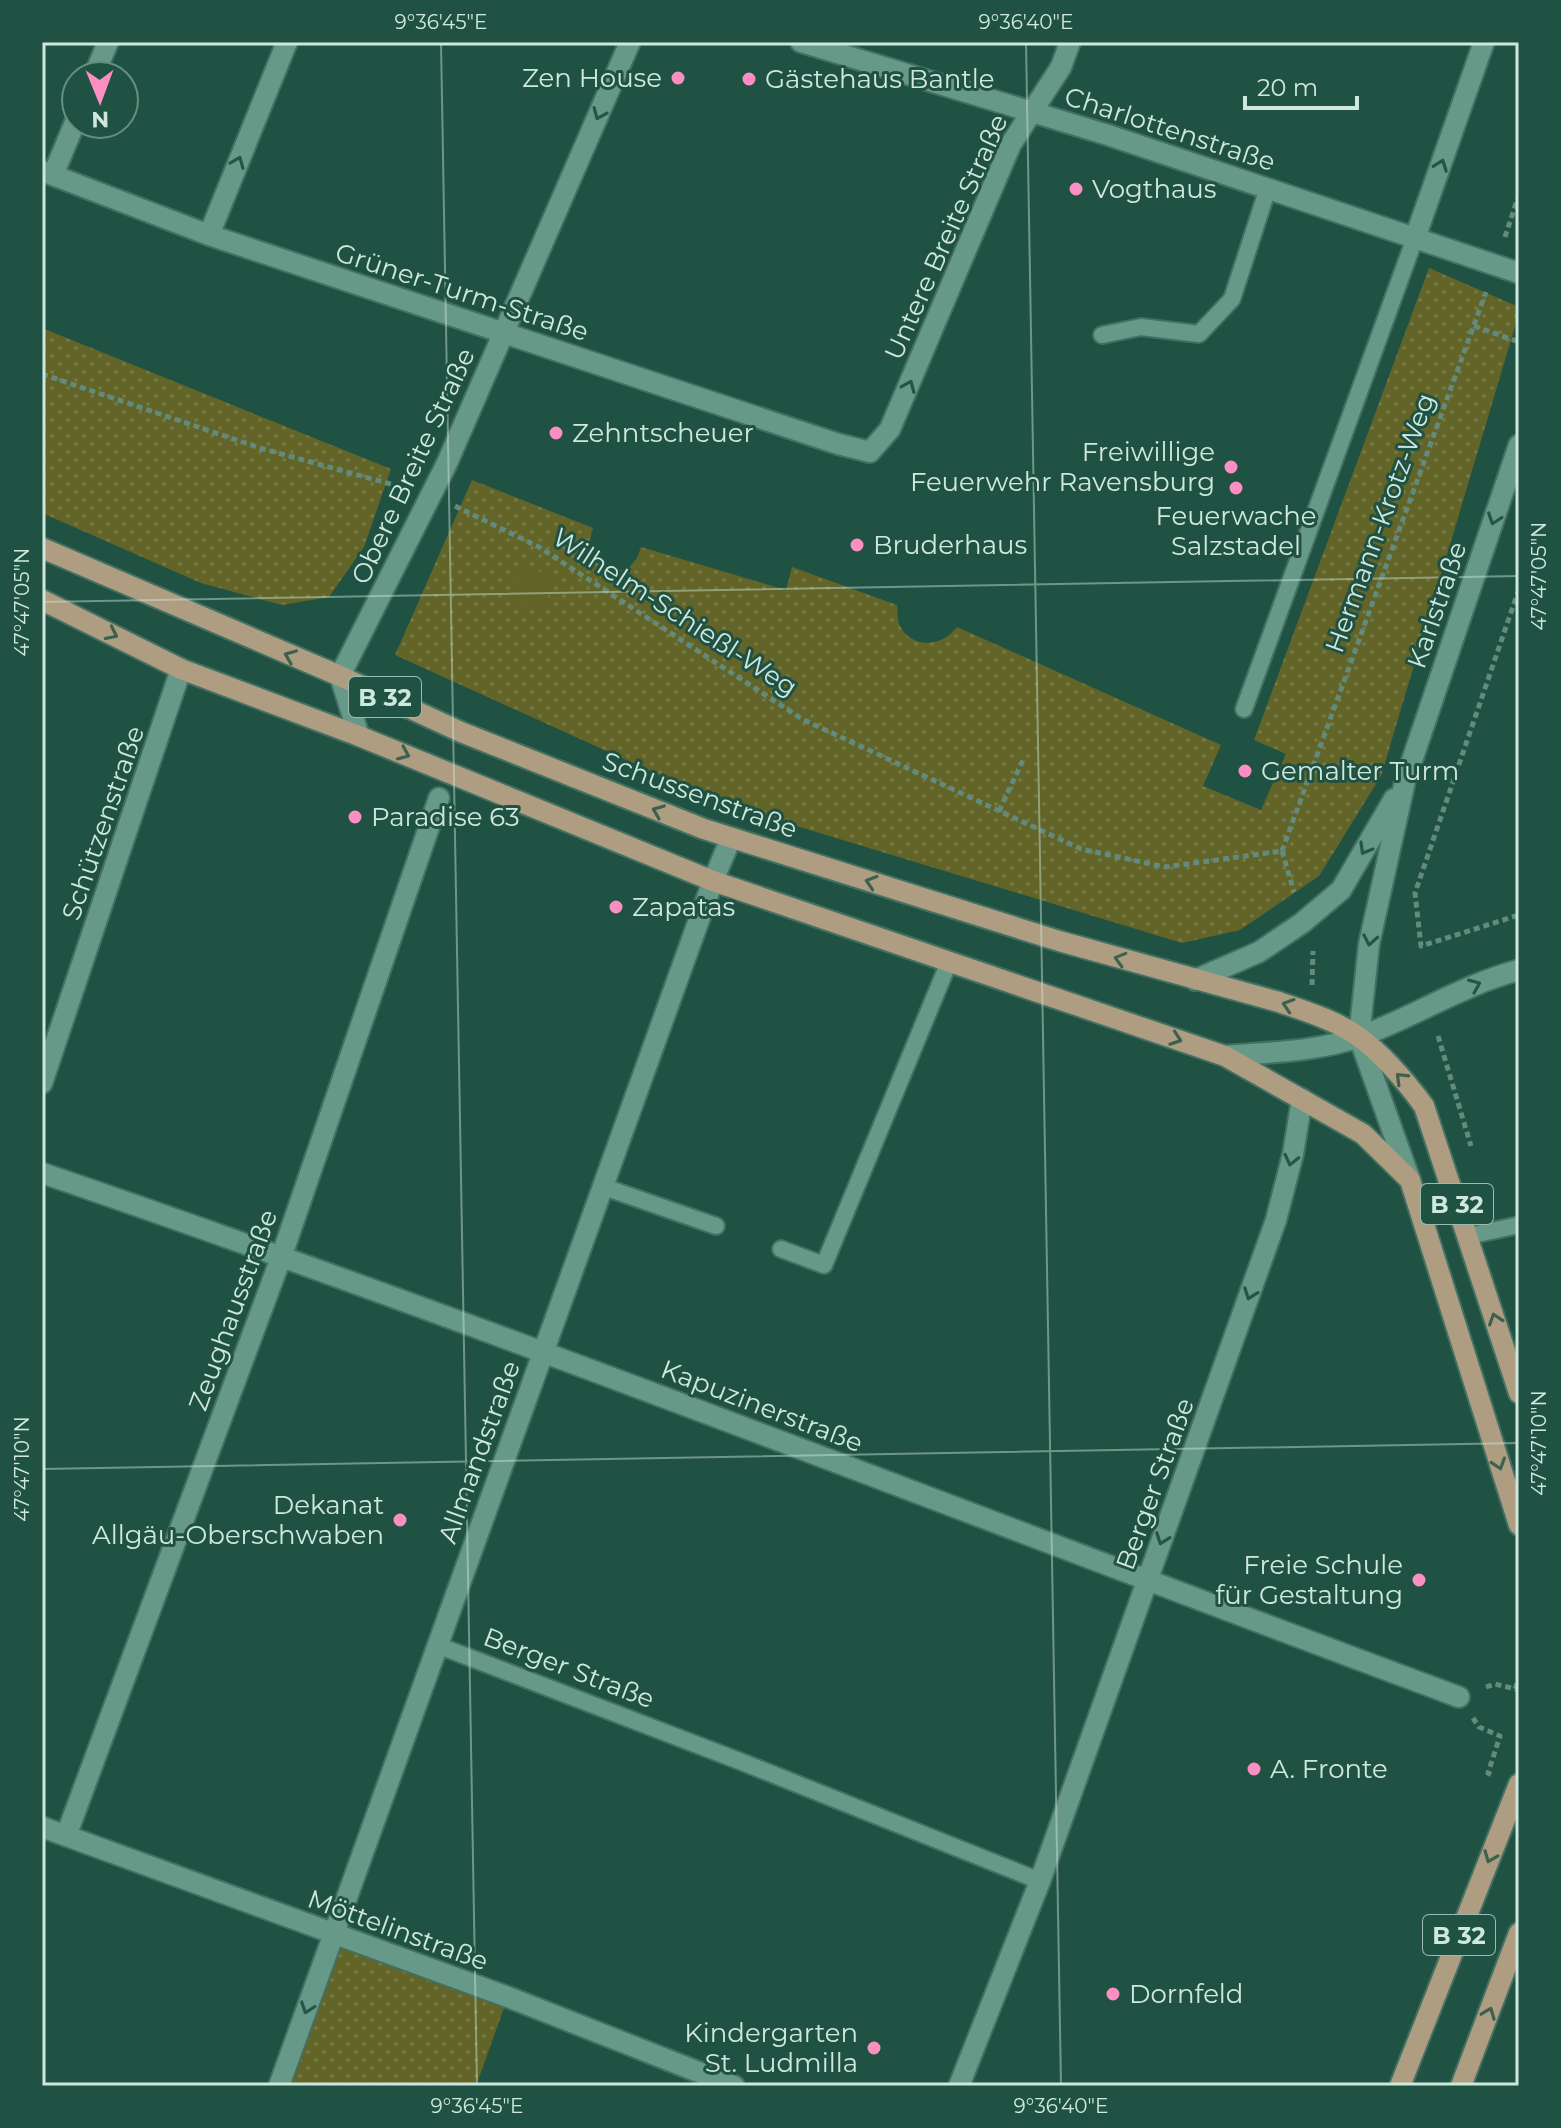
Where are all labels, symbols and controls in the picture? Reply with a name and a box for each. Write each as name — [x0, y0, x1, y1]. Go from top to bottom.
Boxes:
text: 9°36'45"E — [395, 10, 487, 34]
text: 9°36'40"E — [979, 10, 1073, 34]
north arrow — [60, 60, 140, 140]
scale bar — [1245, 60, 1357, 110]
place label: Zen House — [522, 62, 662, 94]
place label: Gästehaus Bantle — [765, 63, 995, 95]
marker: Zen House — [669, 69, 687, 87]
marker: Gästehaus Bantle — [740, 70, 758, 88]
text: 20 m — [1257, 73, 1318, 102]
street label: Charlottenstraße — [1061, 80, 1279, 178]
one-way arrow — [593, 105, 609, 120]
text: N — [91, 106, 109, 133]
street label: Untere Breite Straße — [877, 109, 1015, 365]
one-way arrow — [228, 156, 245, 170]
one-way arrow — [1431, 158, 1448, 172]
place label: Vogthaus — [1092, 173, 1216, 205]
marker: Vogthaus — [1067, 180, 1085, 198]
street label: Grüner-Turm-Straße — [331, 236, 593, 348]
street label: Obere Breite Straße — [344, 343, 482, 589]
one-way arrow — [899, 379, 915, 394]
street label: Hermann-Krotz-Weg — [1318, 389, 1442, 657]
place label: Zehntscheuer — [572, 417, 754, 449]
marker: Zehntscheuer — [547, 424, 565, 442]
place label: Freiwillige Feuerwehr Ravensburg — [910, 436, 1215, 498]
marker: Freiwillige Feuerwehr Ravensburg — [1222, 458, 1240, 476]
marker: Feuerwache Salzstadel — [1227, 479, 1245, 497]
place label: Feuerwache Salzstadel — [1155, 500, 1317, 562]
one-way arrow — [1487, 511, 1503, 525]
street label: Wilhelm-Schießl-Weg — [547, 521, 803, 703]
text: 47°47'05"N — [1527, 522, 1551, 630]
place label: Bruderhaus — [873, 529, 1027, 561]
marker: Bruderhaus — [848, 536, 866, 554]
street label: Karlstraße — [1400, 538, 1474, 672]
text: 47°47'05"N — [10, 548, 34, 656]
one-way arrow — [103, 625, 118, 640]
one-way arrow — [284, 649, 298, 665]
road number: B 32 — [349, 677, 421, 717]
street label: Schützenstraße — [55, 722, 151, 924]
one-way arrow — [396, 745, 410, 761]
street label: Schussenstraße — [598, 745, 802, 845]
place label: Gemalter Turm — [1261, 755, 1459, 787]
marker: Gemalter Turm — [1236, 762, 1254, 780]
place label: Paradise 63 — [371, 801, 520, 833]
one-way arrow — [652, 804, 666, 821]
marker: Paradise 63 — [346, 808, 364, 826]
one-way arrow — [1359, 840, 1375, 854]
one-way arrow — [865, 875, 879, 891]
place label: Zapatas — [632, 891, 735, 923]
marker: Zapatas — [607, 898, 625, 916]
one-way arrow — [1363, 933, 1380, 946]
one-way arrow — [1113, 951, 1127, 968]
one-way arrow — [1467, 978, 1481, 994]
one-way arrow — [1282, 999, 1296, 1015]
one-way arrow — [1168, 1030, 1182, 1046]
one-way arrow — [1396, 1073, 1410, 1087]
one-way arrow — [1283, 1153, 1300, 1166]
road number: B 32 — [1421, 1184, 1493, 1224]
street label: Zeughausstraße — [182, 1205, 284, 1415]
one-way arrow — [1243, 1286, 1260, 1300]
one-way arrow — [1488, 1312, 1504, 1326]
street label: Kapuzinerstraße — [657, 1353, 867, 1459]
street label: Allmandstraße — [431, 1356, 527, 1548]
text: 47°47'10"N — [1527, 1390, 1551, 1496]
street label: Berger Straße — [1109, 1394, 1201, 1574]
text: 47°47'10"N — [10, 1416, 34, 1522]
one-way arrow — [1490, 1457, 1506, 1471]
place label: Dekanat Allgäu-Oberschwaben — [92, 1489, 384, 1551]
marker: Dekanat Allgäu-Oberschwaben — [391, 1511, 409, 1529]
one-way arrow — [1156, 1531, 1172, 1545]
place label: Freie Schule für Gestaltung — [1215, 1549, 1403, 1611]
marker: Freie Schule für Gestaltung — [1410, 1571, 1428, 1589]
street label: Berger Straße — [479, 1621, 659, 1715]
place label: A. Fronte — [1270, 1753, 1388, 1785]
marker: A. Fronte — [1245, 1760, 1263, 1778]
one-way arrow — [1483, 1849, 1500, 1863]
street label: Möttelinstraße — [303, 1883, 493, 1977]
road number: B 32 — [1423, 1915, 1495, 1955]
place label: Dornfeld — [1129, 1978, 1244, 2010]
marker: Dornfeld — [1104, 1985, 1122, 2003]
one-way arrow — [300, 2000, 316, 2014]
one-way arrow — [1479, 2007, 1496, 2021]
place label: Kindergarten St. Ludmilla — [684, 2017, 858, 2079]
marker: Kindergarten St. Ludmilla — [865, 2039, 883, 2057]
text: 9°36'45"E — [431, 2094, 523, 2118]
text: 9°36'40"E — [1014, 2094, 1108, 2118]

